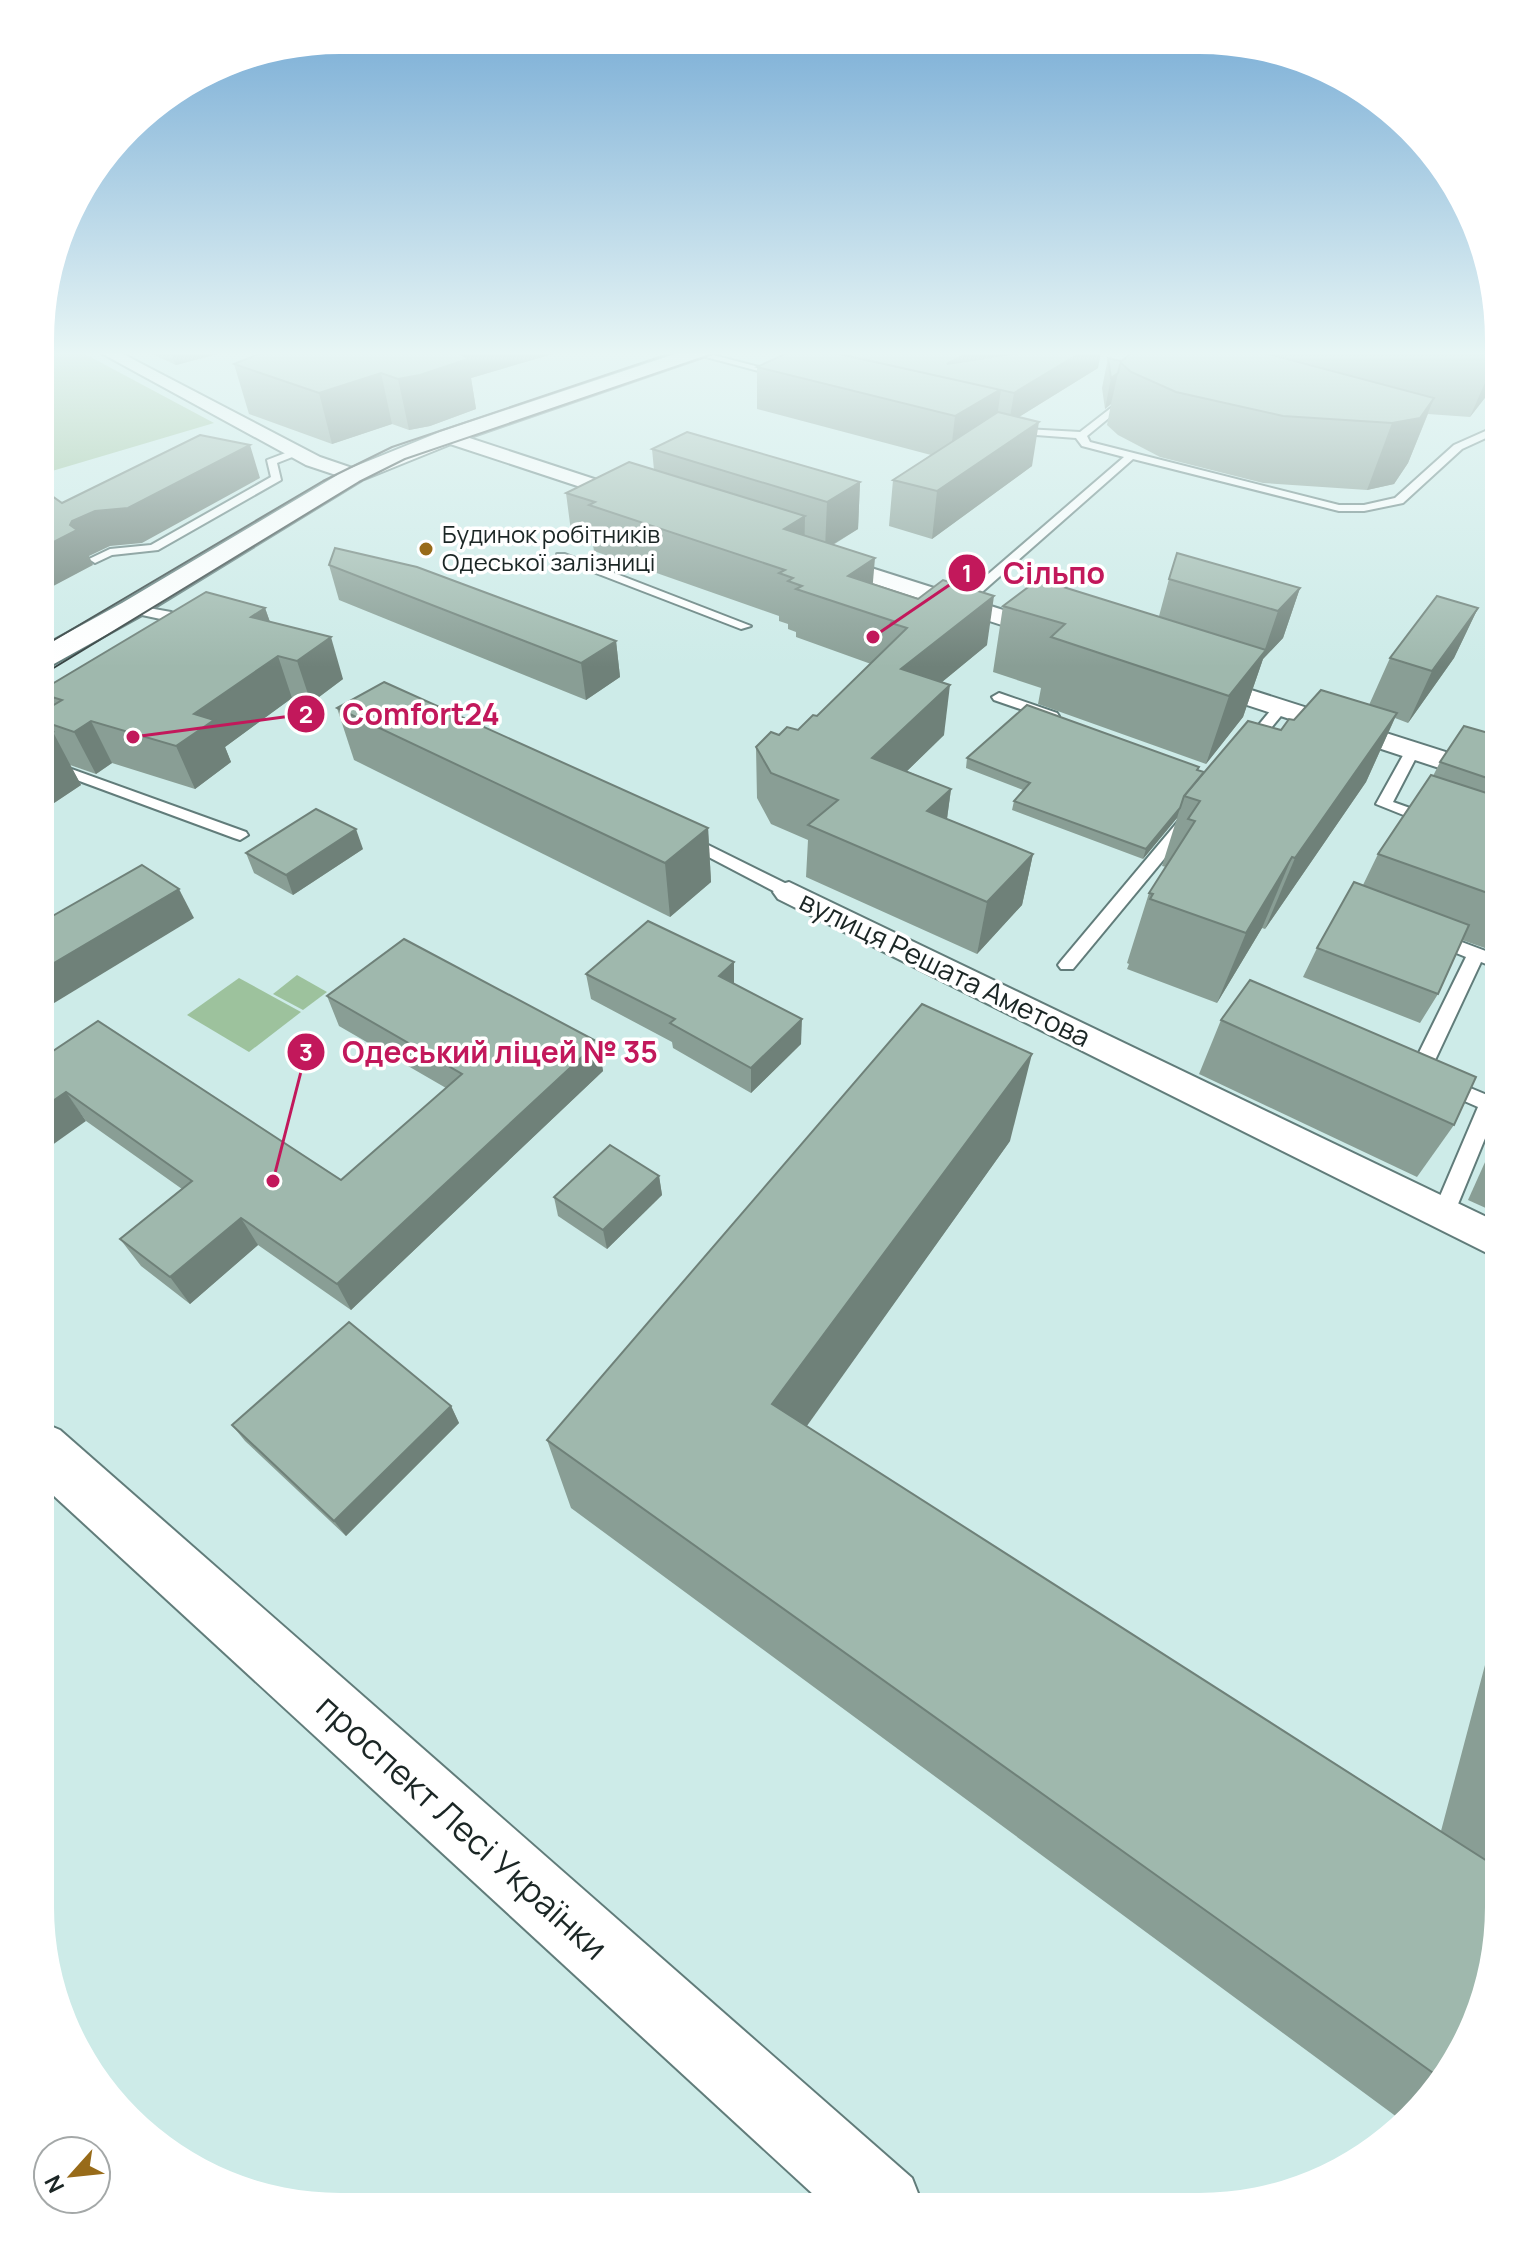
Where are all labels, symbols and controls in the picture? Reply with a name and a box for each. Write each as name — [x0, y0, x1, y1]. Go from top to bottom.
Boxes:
place label: Будинок робітників Одеської залізниці — [442, 517, 660, 578]
marker: Будинок робітників Одеської залізниці — [417, 540, 435, 558]
callout: Сільпо — [947, 546, 1121, 600]
text: Сільпо — [1003, 552, 1105, 593]
text: 1 — [962, 556, 972, 589]
callout: Comfort24 — [286, 687, 516, 741]
text: Comfort24 — [342, 693, 500, 734]
text: 2 — [299, 697, 313, 730]
street label: вулиця Решата Аметова — [794, 881, 1097, 1055]
callout: Одеський ліцей № 35 — [286, 1025, 674, 1079]
text: Одеський ліцей № 35 — [342, 1031, 658, 1072]
text: 3 — [299, 1035, 313, 1068]
street label: проспект Лесі Українки — [307, 1683, 618, 1969]
north arrow — [32, 2135, 112, 2215]
text: N — [37, 2170, 71, 2198]

